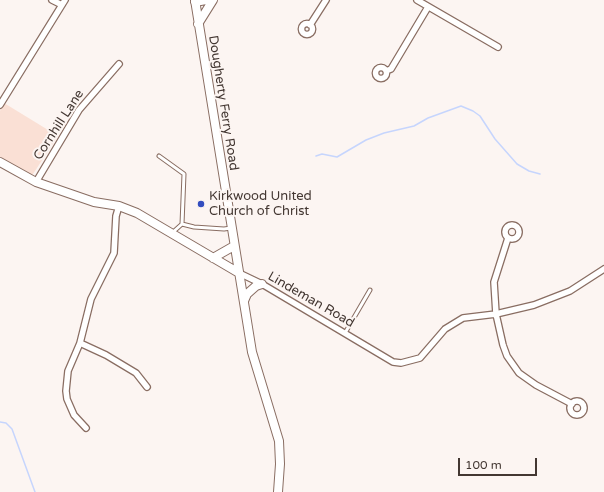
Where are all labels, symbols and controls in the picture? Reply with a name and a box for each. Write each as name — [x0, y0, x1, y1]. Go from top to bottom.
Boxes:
street label: Dougherty Ferry Road — [205, 34, 241, 172]
street label: Cornhill Lane — [30, 87, 88, 163]
place label: Kirkwood United Church of Christ — [209, 189, 312, 220]
marker: Kirkwood United Church of Christ — [196, 199, 206, 209]
street label: Lindeman Road — [265, 269, 357, 331]
scale bar — [460, 450, 539, 476]
text: 100 m — [465, 458, 502, 472]

